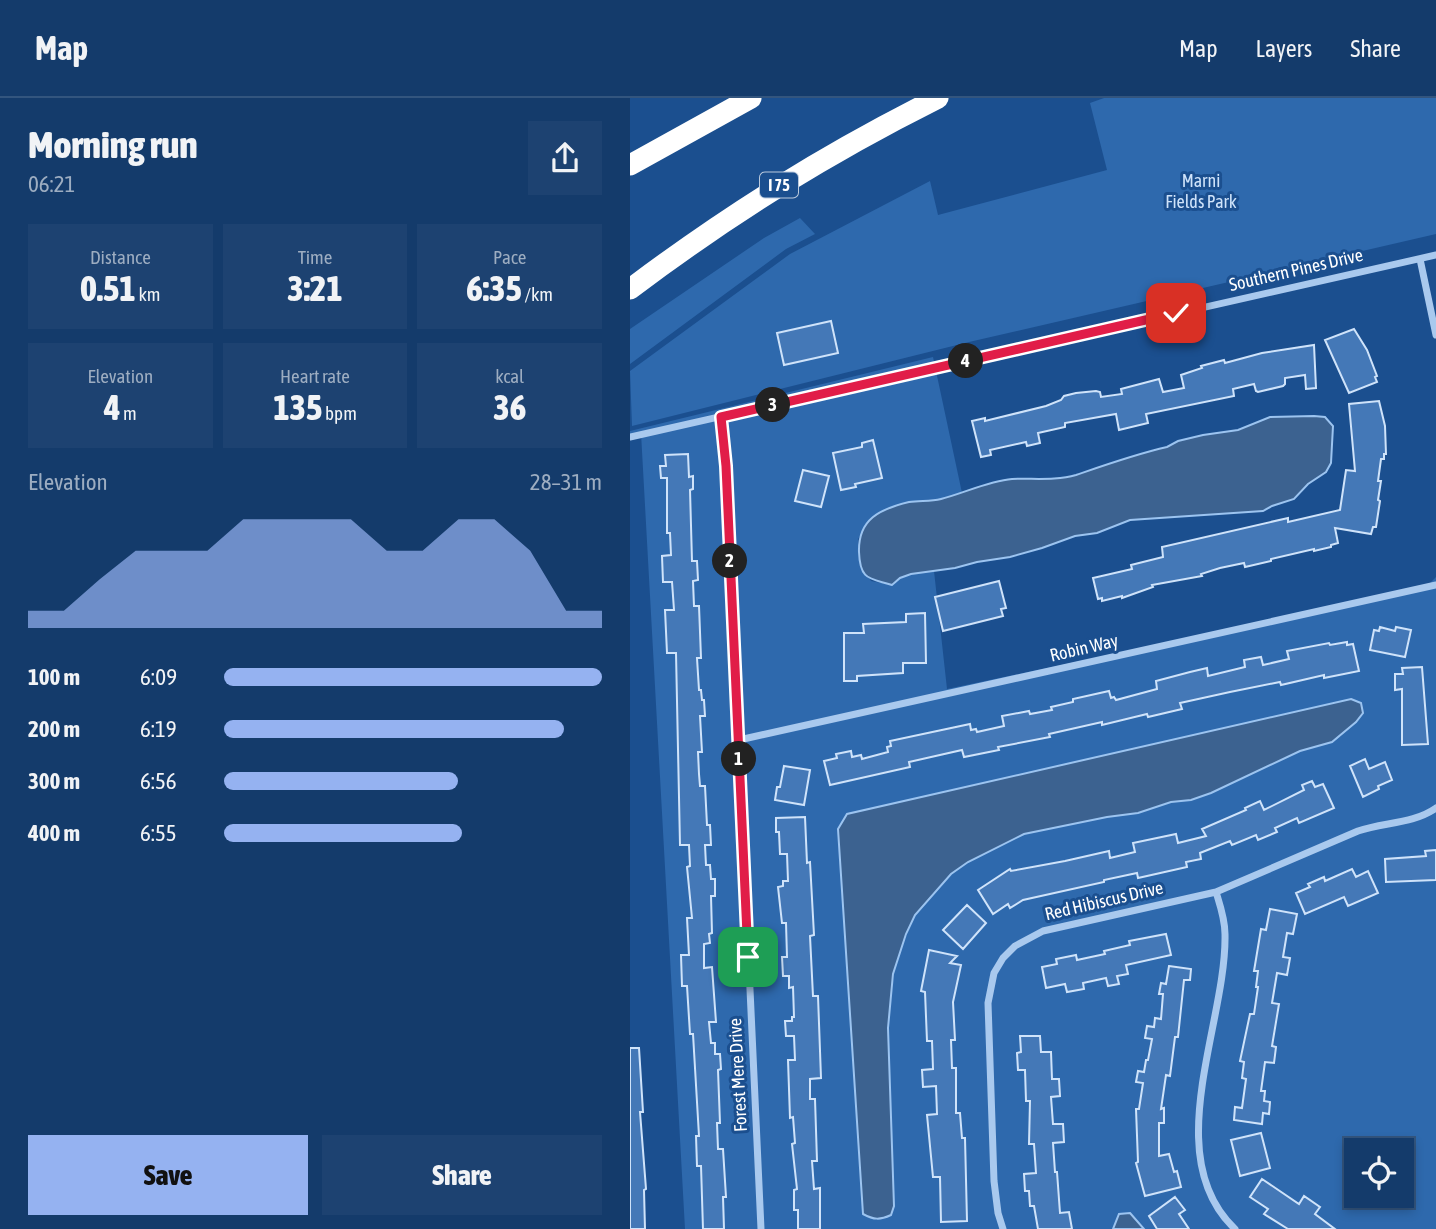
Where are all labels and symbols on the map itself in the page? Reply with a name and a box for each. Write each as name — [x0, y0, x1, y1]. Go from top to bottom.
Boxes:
park label: Marni Fields Park — [1165, 170, 1237, 212]
road number: I 75 — [760, 172, 798, 198]
street label: Southern Pines Drive — [1227, 244, 1365, 295]
pin — [1146, 283, 1206, 343]
pin: 4 — [948, 344, 984, 378]
pin: 3 — [755, 388, 790, 422]
pin: 2 — [712, 544, 748, 578]
street label: Robin Way — [1048, 629, 1120, 666]
pin: 1 — [722, 742, 756, 776]
street label: Red Hibiscus Drive — [1043, 877, 1165, 924]
pin — [718, 927, 778, 987]
street label: Forest Mere Drive — [724, 1018, 751, 1132]

